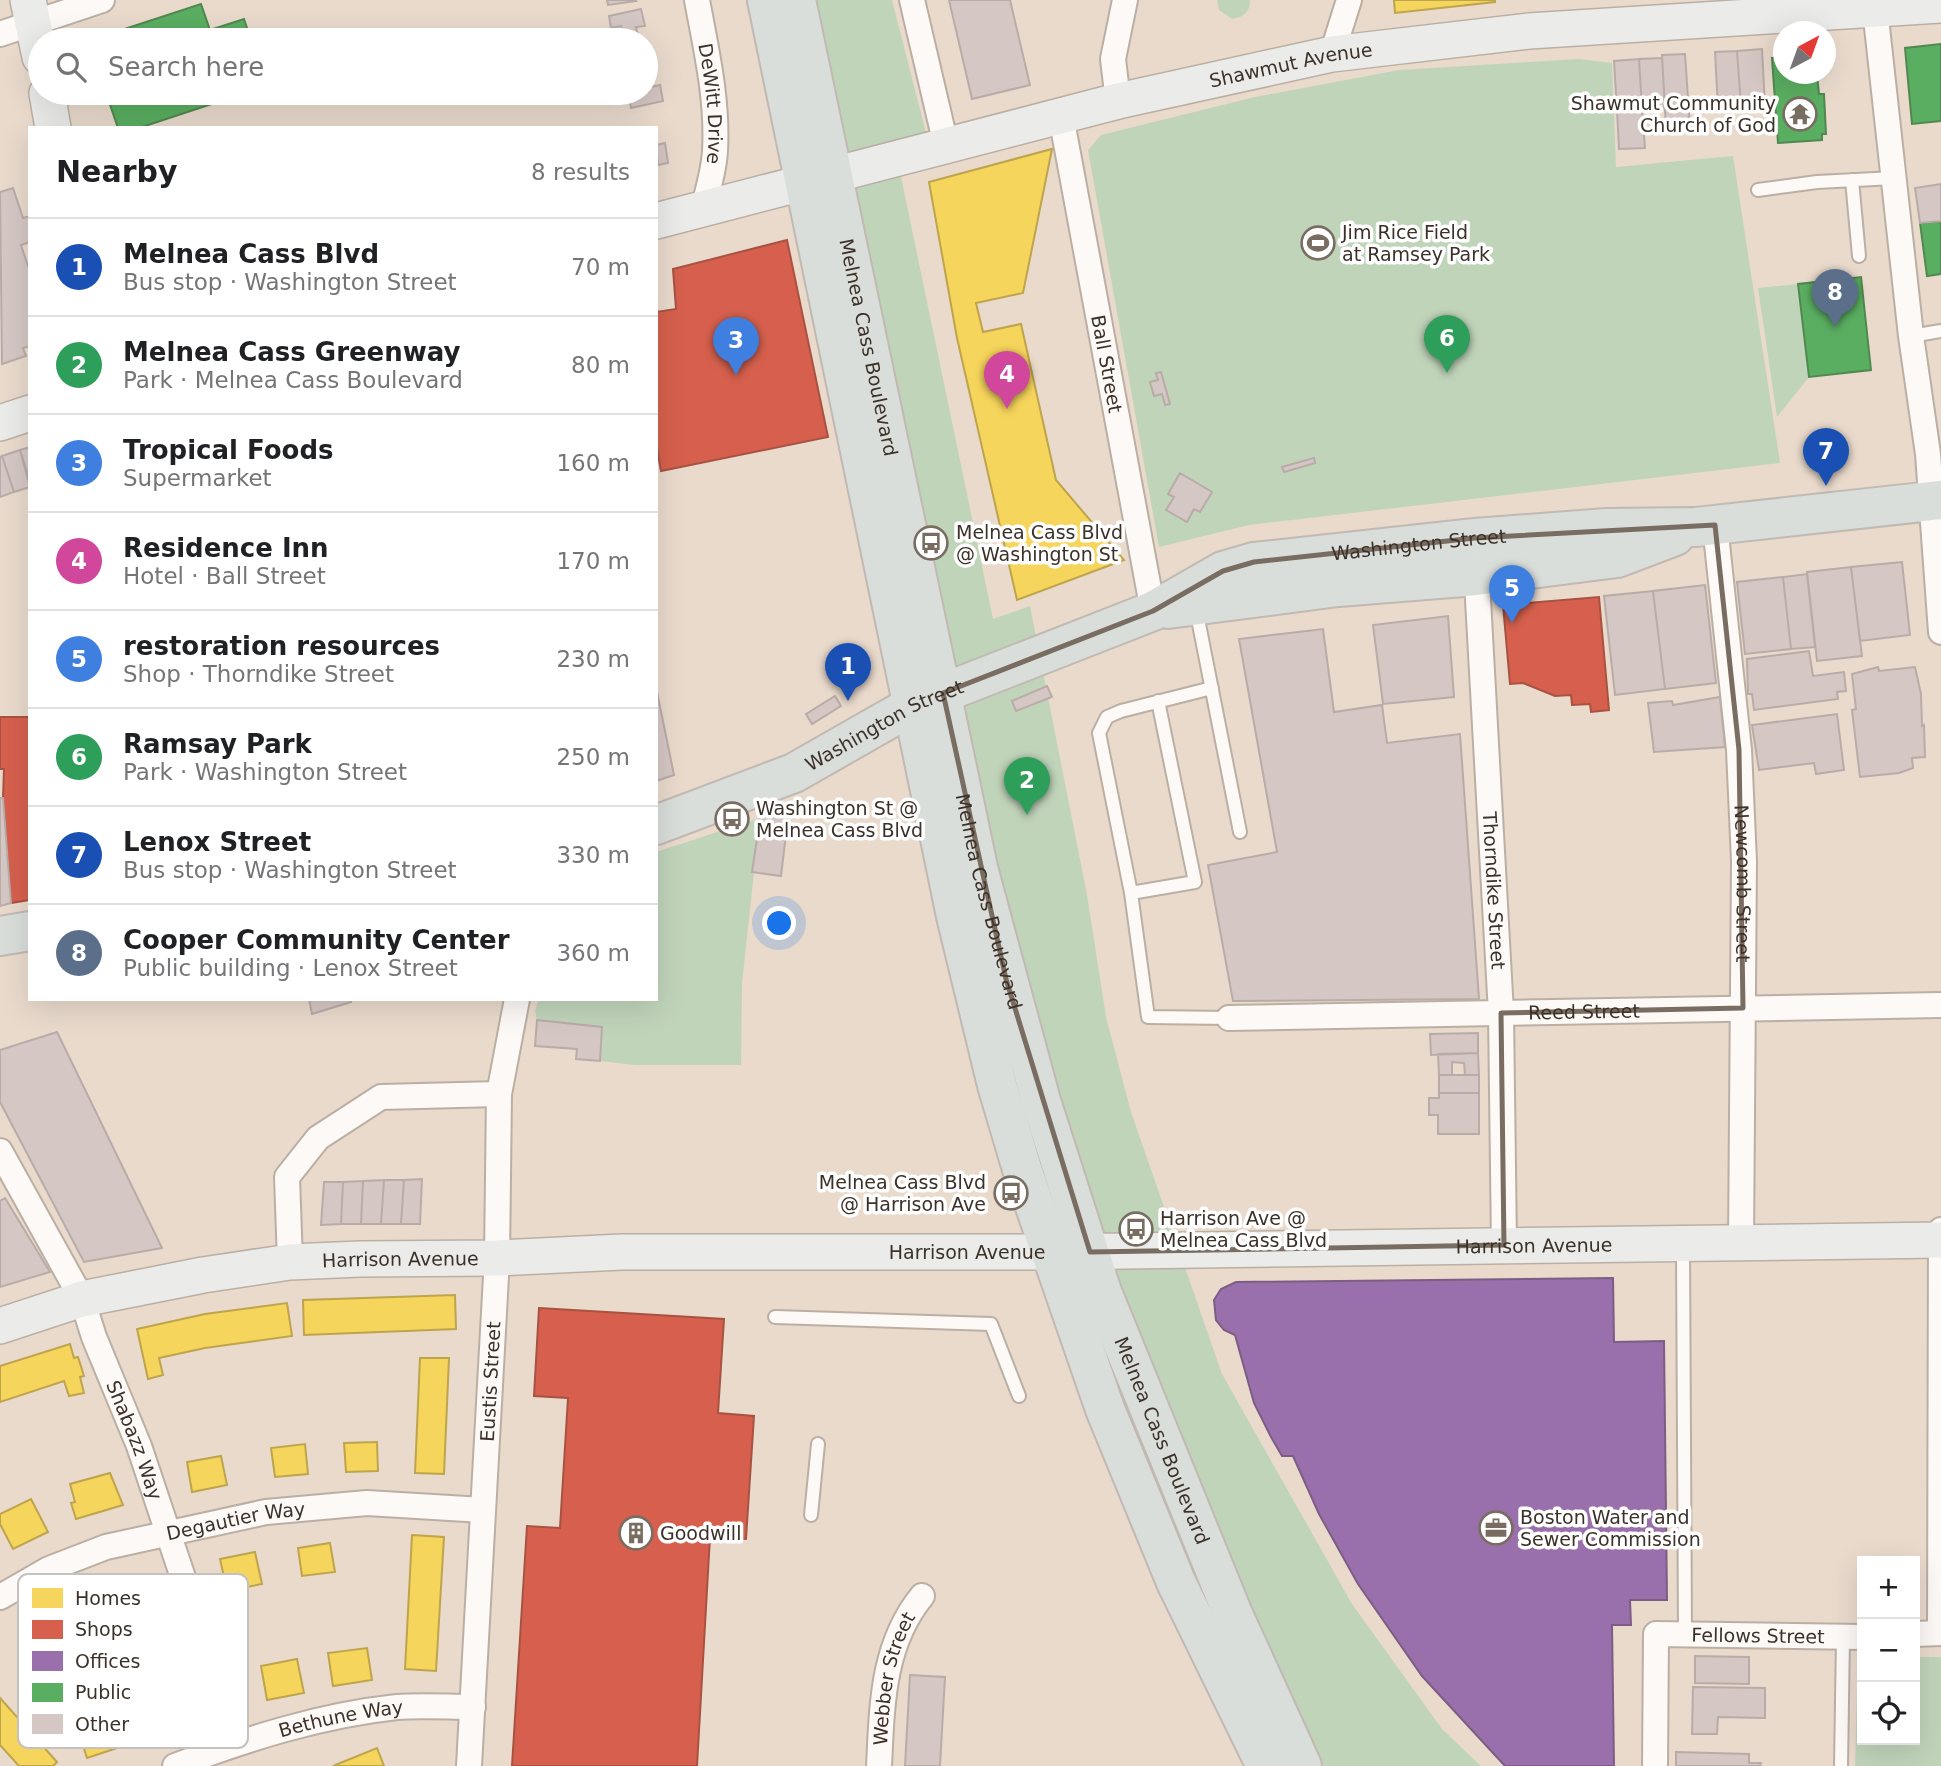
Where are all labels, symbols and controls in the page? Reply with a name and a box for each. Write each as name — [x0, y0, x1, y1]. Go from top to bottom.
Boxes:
north arrow — [1773, 21, 1836, 84]
search box — [28, 28, 658, 105]
street label: Shawmut Avenue — [1207, 38, 1374, 92]
street label: DeWitt Drive — [694, 41, 726, 165]
icon: search — [52, 48, 90, 86]
text: Search here — [108, 52, 264, 82]
place label: Shawmut Community Church of God — [1571, 92, 1776, 136]
temple icon: Shawmut Community Church of God — [1781, 95, 1819, 133]
text: Nearby — [56, 154, 178, 189]
text: 8 results — [531, 159, 630, 185]
place label: Jim Rice Field at Ramsey Park — [1341, 221, 1490, 265]
sports icon: Jim Rice Field at Ramsey Park — [1299, 224, 1337, 262]
street label: Melnea Cass Boulevard — [835, 237, 902, 458]
text: Melnea Cass Blvd — [123, 239, 379, 269]
text: 1 — [71, 254, 87, 280]
text: 70 m — [571, 254, 630, 280]
text: Bus stop · Washington Street — [123, 269, 457, 295]
pin: 8 — [1812, 269, 1858, 327]
street label: Ball Street — [1087, 313, 1127, 414]
pin: 6 — [1424, 315, 1470, 373]
pin: 3 — [713, 317, 759, 375]
text: Melnea Cass Greenway — [123, 337, 460, 367]
pin: 4 — [984, 351, 1030, 409]
text: 2 — [71, 352, 87, 378]
text: 80 m — [571, 352, 630, 378]
text: Park · Melnea Cass Boulevard — [123, 367, 463, 393]
pin: 7 — [1803, 428, 1849, 486]
text: Tropical Foods — [123, 435, 334, 465]
text: 3 — [71, 450, 87, 476]
text: 160 m — [556, 450, 630, 476]
text: Supermarket — [123, 465, 272, 491]
place label: Melnea Cass Blvd @ Washington St — [956, 521, 1123, 565]
bus stop icon: Melnea Cass Blvd @ Washington St — [912, 524, 950, 562]
street label: Washington Street — [1330, 525, 1507, 565]
text: Residence Inn — [123, 533, 329, 563]
text: 4 — [71, 548, 87, 574]
text: 170 m — [556, 548, 630, 574]
text: Hotel · Ball Street — [123, 563, 326, 589]
pin: 5 — [1489, 565, 1535, 623]
text: restoration resources — [123, 631, 440, 661]
pin: 1 — [825, 643, 871, 701]
text: 5 — [71, 646, 87, 672]
text: 230 m — [556, 646, 630, 672]
text: Shop · Thorndike Street — [123, 661, 394, 687]
street label: Washington Street — [801, 675, 967, 775]
text: Ramsay Park — [123, 729, 312, 759]
text: 6 — [71, 744, 87, 770]
text: 250 m — [556, 744, 630, 770]
pin: 2 — [1004, 757, 1050, 815]
text: Park · Washington Street — [123, 759, 407, 785]
street label: Melnea Cass Boulevard — [952, 792, 1027, 1012]
place label: Washington St @ Melnea Cass Blvd — [756, 797, 923, 841]
bus stop icon: Washington St @ Melnea Cass Blvd — [713, 800, 751, 838]
street label: Newcomb Street — [1730, 804, 1755, 963]
street label: Thorndike Street — [1479, 810, 1510, 970]
text: Lenox Street — [123, 827, 311, 857]
text: 7 — [71, 842, 87, 868]
text: 330 m — [556, 842, 630, 868]
text: Bus stop · Washington Street — [123, 857, 457, 883]
your location — [762, 906, 796, 940]
text: Cooper Community Center — [123, 925, 510, 955]
text: 8 — [71, 940, 87, 966]
text: 360 m — [556, 940, 630, 966]
text: Public building · Lenox Street — [123, 955, 458, 981]
street label: Reed Street — [1528, 1000, 1640, 1024]
place label: Melnea Cass Blvd @ Harrison Ave — [819, 1171, 986, 1215]
bus stop icon: Melnea Cass Blvd @ Harrison Ave — [992, 1174, 1030, 1212]
place label: Harrison Ave @ Melnea Cass Blvd — [1160, 1207, 1327, 1251]
bus stop icon: Harrison Ave @ Melnea Cass Blvd — [1117, 1210, 1155, 1248]
street label: Harrison Avenue — [1456, 1233, 1613, 1258]
street label: Harrison Avenue — [889, 1241, 1046, 1263]
street label: Harrison Avenue — [321, 1247, 479, 1272]
street label: Eustis Street — [476, 1321, 504, 1442]
street label: Melnea Cass Boulevard — [1110, 1334, 1214, 1547]
street label: Shabazz Way — [102, 1377, 167, 1503]
street label: Degautier Way — [164, 1498, 306, 1544]
place label: Boston Water and Sewer Commission — [1520, 1506, 1701, 1550]
office icon: Boston Water and Sewer Commission — [1477, 1509, 1515, 1547]
building icon: Goodwill — [617, 1514, 655, 1552]
place label: Goodwill — [660, 1522, 741, 1544]
map controls — [1857, 1556, 1920, 1745]
button: + — [1857, 1556, 1920, 1619]
legend — [18, 1574, 248, 1748]
text: Homes — [75, 1587, 141, 1609]
street label: Webber Street — [869, 1608, 919, 1746]
text: Shops — [75, 1618, 133, 1640]
button: − — [1857, 1619, 1920, 1682]
street label: Fellows Street — [1691, 1624, 1825, 1647]
text: Offices — [75, 1650, 140, 1672]
text: Public — [75, 1681, 131, 1703]
button: locate — [1857, 1682, 1920, 1745]
street label: Bethune Way — [276, 1696, 404, 1741]
text: Other — [75, 1713, 129, 1735]

